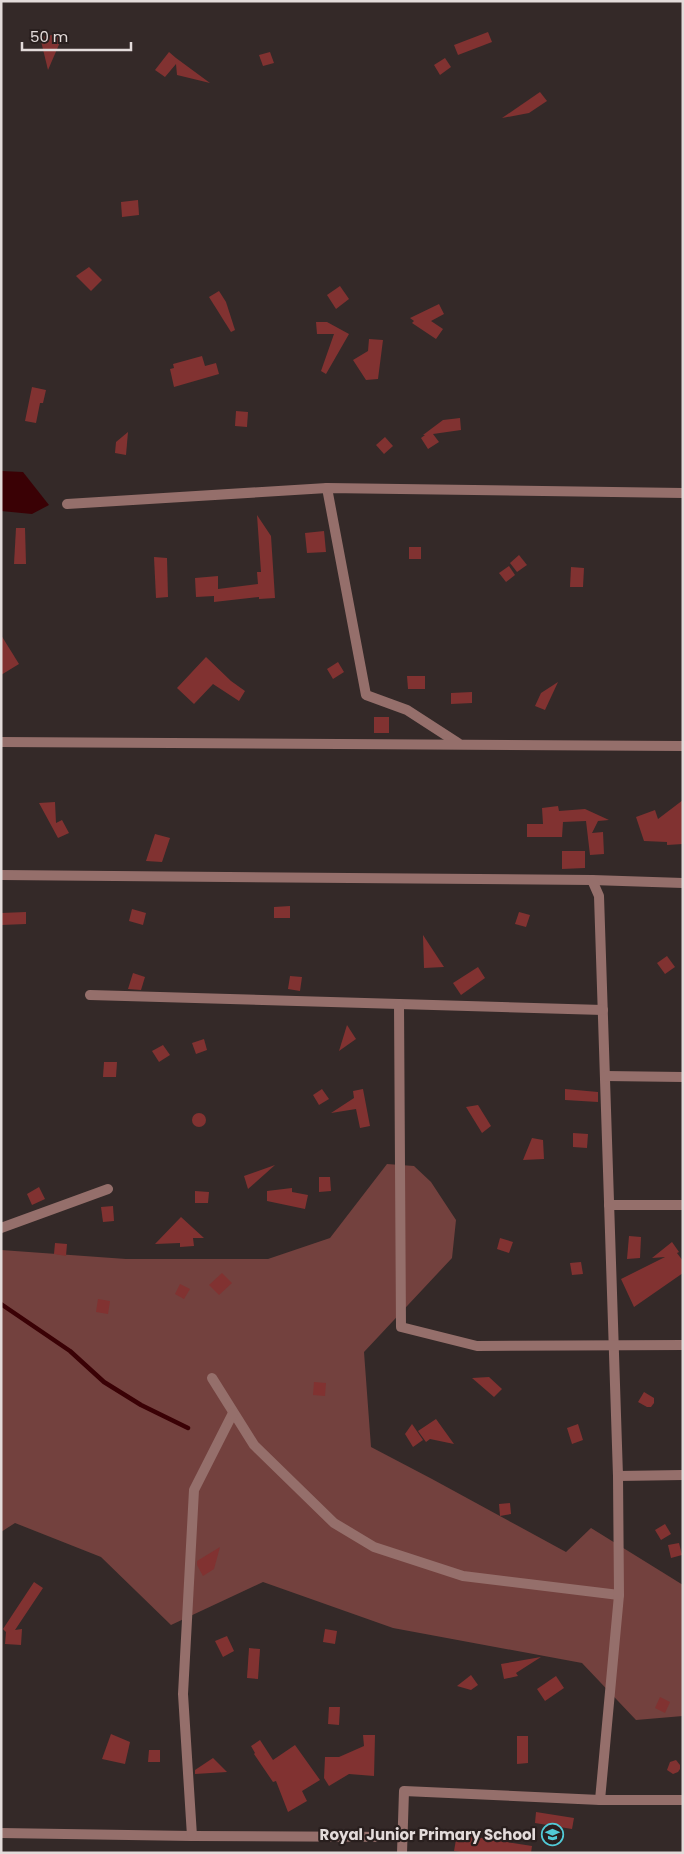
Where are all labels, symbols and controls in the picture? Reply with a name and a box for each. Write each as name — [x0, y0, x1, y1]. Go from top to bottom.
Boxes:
scale bar — [22, 20, 131, 52]
text: 50 m — [30, 26, 68, 47]
school or university icon: Royal Junior Primary School — [540, 1822, 564, 1846]
place label: Royal Junior Primary School — [320, 1824, 536, 1845]

